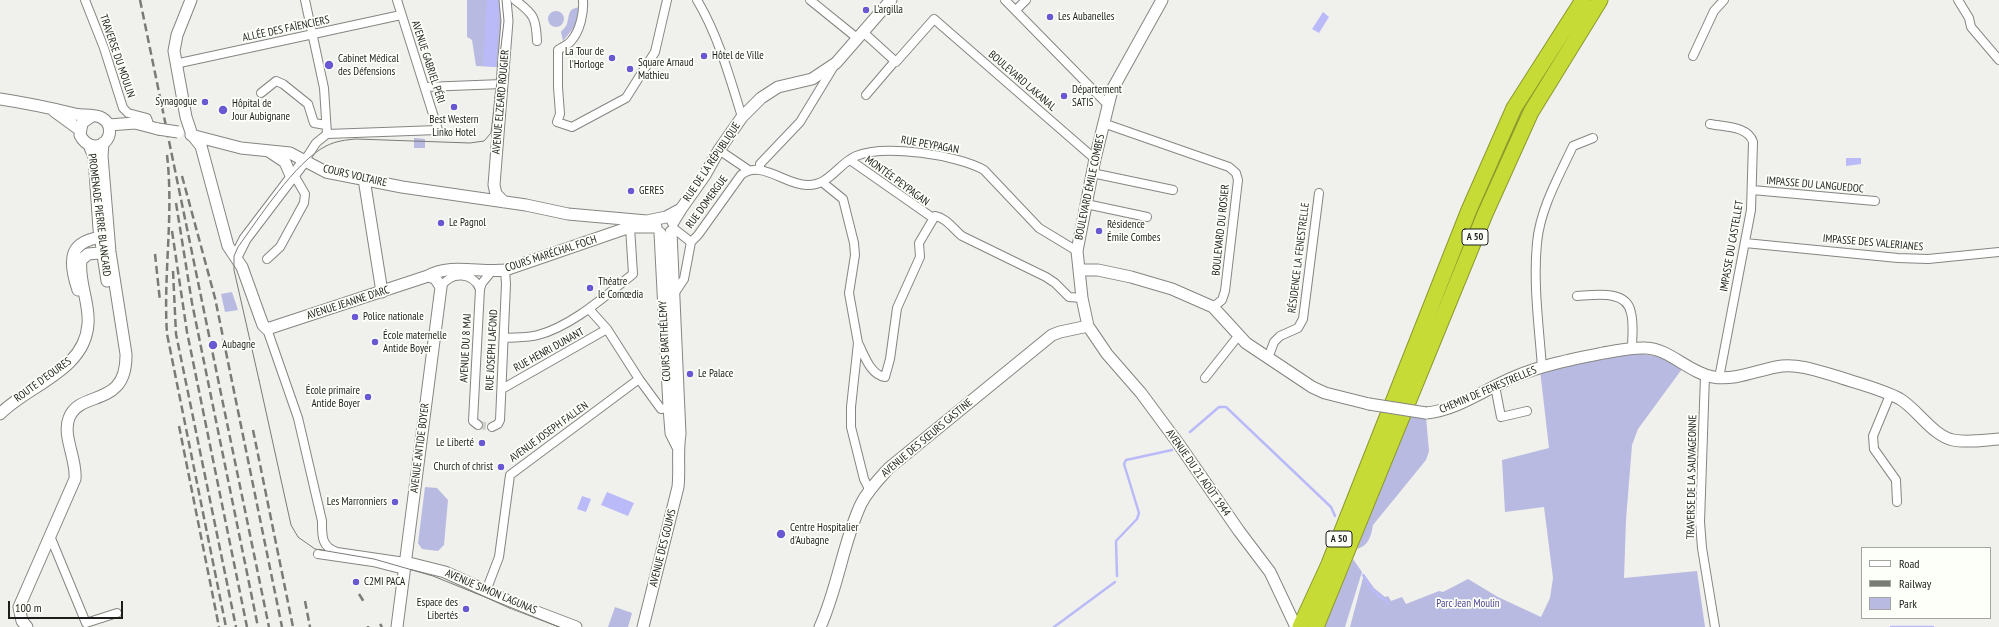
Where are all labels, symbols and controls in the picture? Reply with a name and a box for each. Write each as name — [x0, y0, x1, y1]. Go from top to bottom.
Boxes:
place label: L'argilla — [874, 3, 903, 17]
marker: L'argilla — [861, 5, 871, 15]
place label: Les Aubanelles — [1058, 10, 1115, 24]
marker: Les Aubanelles — [1045, 12, 1055, 22]
street label: TRAVERSE DU MOULIN — [97, 13, 137, 99]
street label: ALLÉE DES FAÏENCIERS — [241, 13, 331, 45]
street label: AVENUE GABRIEL PÉRI — [408, 19, 448, 105]
place label: La Tour de l'Horloge — [565, 45, 604, 71]
street label: BOULEVARD LAKANAL — [985, 48, 1059, 114]
street label: AVENUE ELZEARD ROUGIER — [490, 49, 512, 155]
place label: Hôtel de Ville — [712, 49, 764, 63]
marker: Hôtel de Ville — [699, 51, 709, 61]
place label: Cabinet Médical des Défensions — [338, 52, 399, 78]
marker: La Tour de l'Horloge — [607, 53, 617, 63]
place label: Square Arnaud Mathieu — [638, 56, 694, 82]
marker: Cabinet Médical des Défensions — [323, 59, 335, 71]
marker: Square Arnaud Mathieu — [625, 64, 635, 74]
place label: Département SATIS — [1072, 83, 1122, 109]
marker: Département SATIS — [1059, 91, 1069, 101]
place label: Synagogue — [155, 95, 197, 109]
marker: Synagogue — [200, 97, 210, 107]
place label: Hôpital de Jour Aubignane — [232, 97, 290, 123]
marker: Best Western Linko Hotel — [449, 102, 459, 112]
marker: Hôpital de Jour Aubignane — [217, 104, 229, 116]
place label: Best Western Linko Hotel — [429, 113, 479, 139]
street label: RUE DE LA RÉPUBLIQUE — [681, 120, 743, 204]
street label: RUE PEYPAGAN — [900, 133, 960, 157]
street label: BOULEVARD ÉMILE COMBES — [1072, 133, 1108, 241]
street label: PROMENADE PIERRE BLANCARD — [85, 153, 113, 277]
street label: MONTÉE PEYPAGAN — [862, 153, 932, 209]
street label: COURS VOLTAIRE — [322, 162, 388, 190]
street label: RUE DOMERGUE — [683, 173, 731, 231]
street label: IMPASSE DU LANGUEDOC — [1766, 174, 1864, 196]
place label: GERES — [639, 184, 664, 198]
street label: BOULEVARD DU ROSIER — [1210, 184, 1232, 276]
marker: GERES — [626, 186, 636, 196]
street label: IMPASSE DU CASTELLET — [1717, 199, 1747, 293]
street label: RÉSIDENCE LA FENESTRELLE — [1286, 202, 1312, 314]
place label: Le Pagnol — [449, 216, 486, 230]
marker: Le Pagnol — [436, 218, 446, 228]
place label: Résidence Émile Combes — [1107, 218, 1160, 244]
marker: Résidence Émile Combes — [1094, 226, 1104, 236]
road number: A 50 — [1462, 229, 1488, 245]
street label: IMPASSE DES VALERIANES — [1822, 232, 1924, 254]
street label: COURS MARÉCHAL FOCH — [503, 233, 599, 275]
place label: Théatre le Comœdia — [598, 275, 643, 301]
street label: AVENUE JEANNE D'ARC — [305, 283, 391, 323]
marker: Théatre le Comœdia — [585, 283, 595, 293]
street label: COURS BARTHÉLEMY — [656, 300, 674, 382]
street label: RUE JOSEPH LAFOND — [483, 309, 501, 391]
place label: Police nationale — [363, 310, 424, 324]
marker: Police nationale — [350, 312, 360, 322]
street label: AVENUE DU 8 MAI — [458, 313, 474, 383]
street label: RUE HENRI DUNANT — [512, 325, 586, 375]
place label: École maternelle Antide Boyer — [383, 329, 447, 355]
marker: École maternelle Antide Boyer — [370, 337, 380, 347]
place label: Aubagne — [222, 338, 255, 352]
marker: Aubagne — [207, 339, 219, 351]
street label: ROUTE D'EOURES — [12, 355, 74, 405]
street label: CHEMIN DE FENESTRELLES — [1437, 364, 1539, 416]
place label: Le Palace — [698, 367, 733, 381]
marker: Le Palace — [685, 369, 695, 379]
place label: École primaire Antide Boyer — [306, 384, 360, 410]
marker: École primaire Antide Boyer — [363, 392, 373, 402]
street label: AVENUE DES SŒURS GASTINE — [879, 396, 975, 480]
street label: AVENUE JOSEPH FALLEN — [507, 399, 591, 465]
street label: AVENUE ANTIDE BOYER — [408, 402, 432, 494]
street label: TRAVERSE DE LA SAUVAGEONNE — [1684, 415, 1700, 539]
street label: AVENUE DU 21 AOÛT 1944 — [1163, 427, 1233, 519]
place label: Le Liberté — [436, 436, 474, 450]
marker: Le Liberté — [477, 438, 487, 448]
place label: Church of christ — [434, 460, 493, 474]
marker: Church of christ — [496, 462, 506, 472]
place label: Les Marronniers — [327, 495, 387, 509]
marker: Les Marronniers — [390, 497, 400, 507]
street label: AVENUE DES GOUMS — [647, 508, 679, 588]
place label: Centre Hospitalier d'Aubagne — [790, 521, 858, 547]
marker: Centre Hospitalier d'Aubagne — [775, 528, 787, 540]
road number: A 50 — [1326, 531, 1352, 547]
legend — [1861, 547, 1991, 619]
text: Road — [1899, 556, 1919, 571]
street label: AVENUE SIMON LAGUNAS — [443, 567, 539, 617]
place label: C2MI PACA — [364, 575, 405, 589]
text: Railway — [1899, 576, 1931, 591]
marker: C2MI PACA — [351, 577, 361, 587]
scale bar — [10, 593, 125, 619]
place label: Espace des Libertés — [417, 596, 458, 622]
text: Park — [1899, 596, 1917, 611]
park label: Parc Jean Moulin — [1436, 597, 1500, 611]
text: 100 m — [15, 600, 42, 615]
marker: Espace des Libertés — [461, 604, 471, 614]

